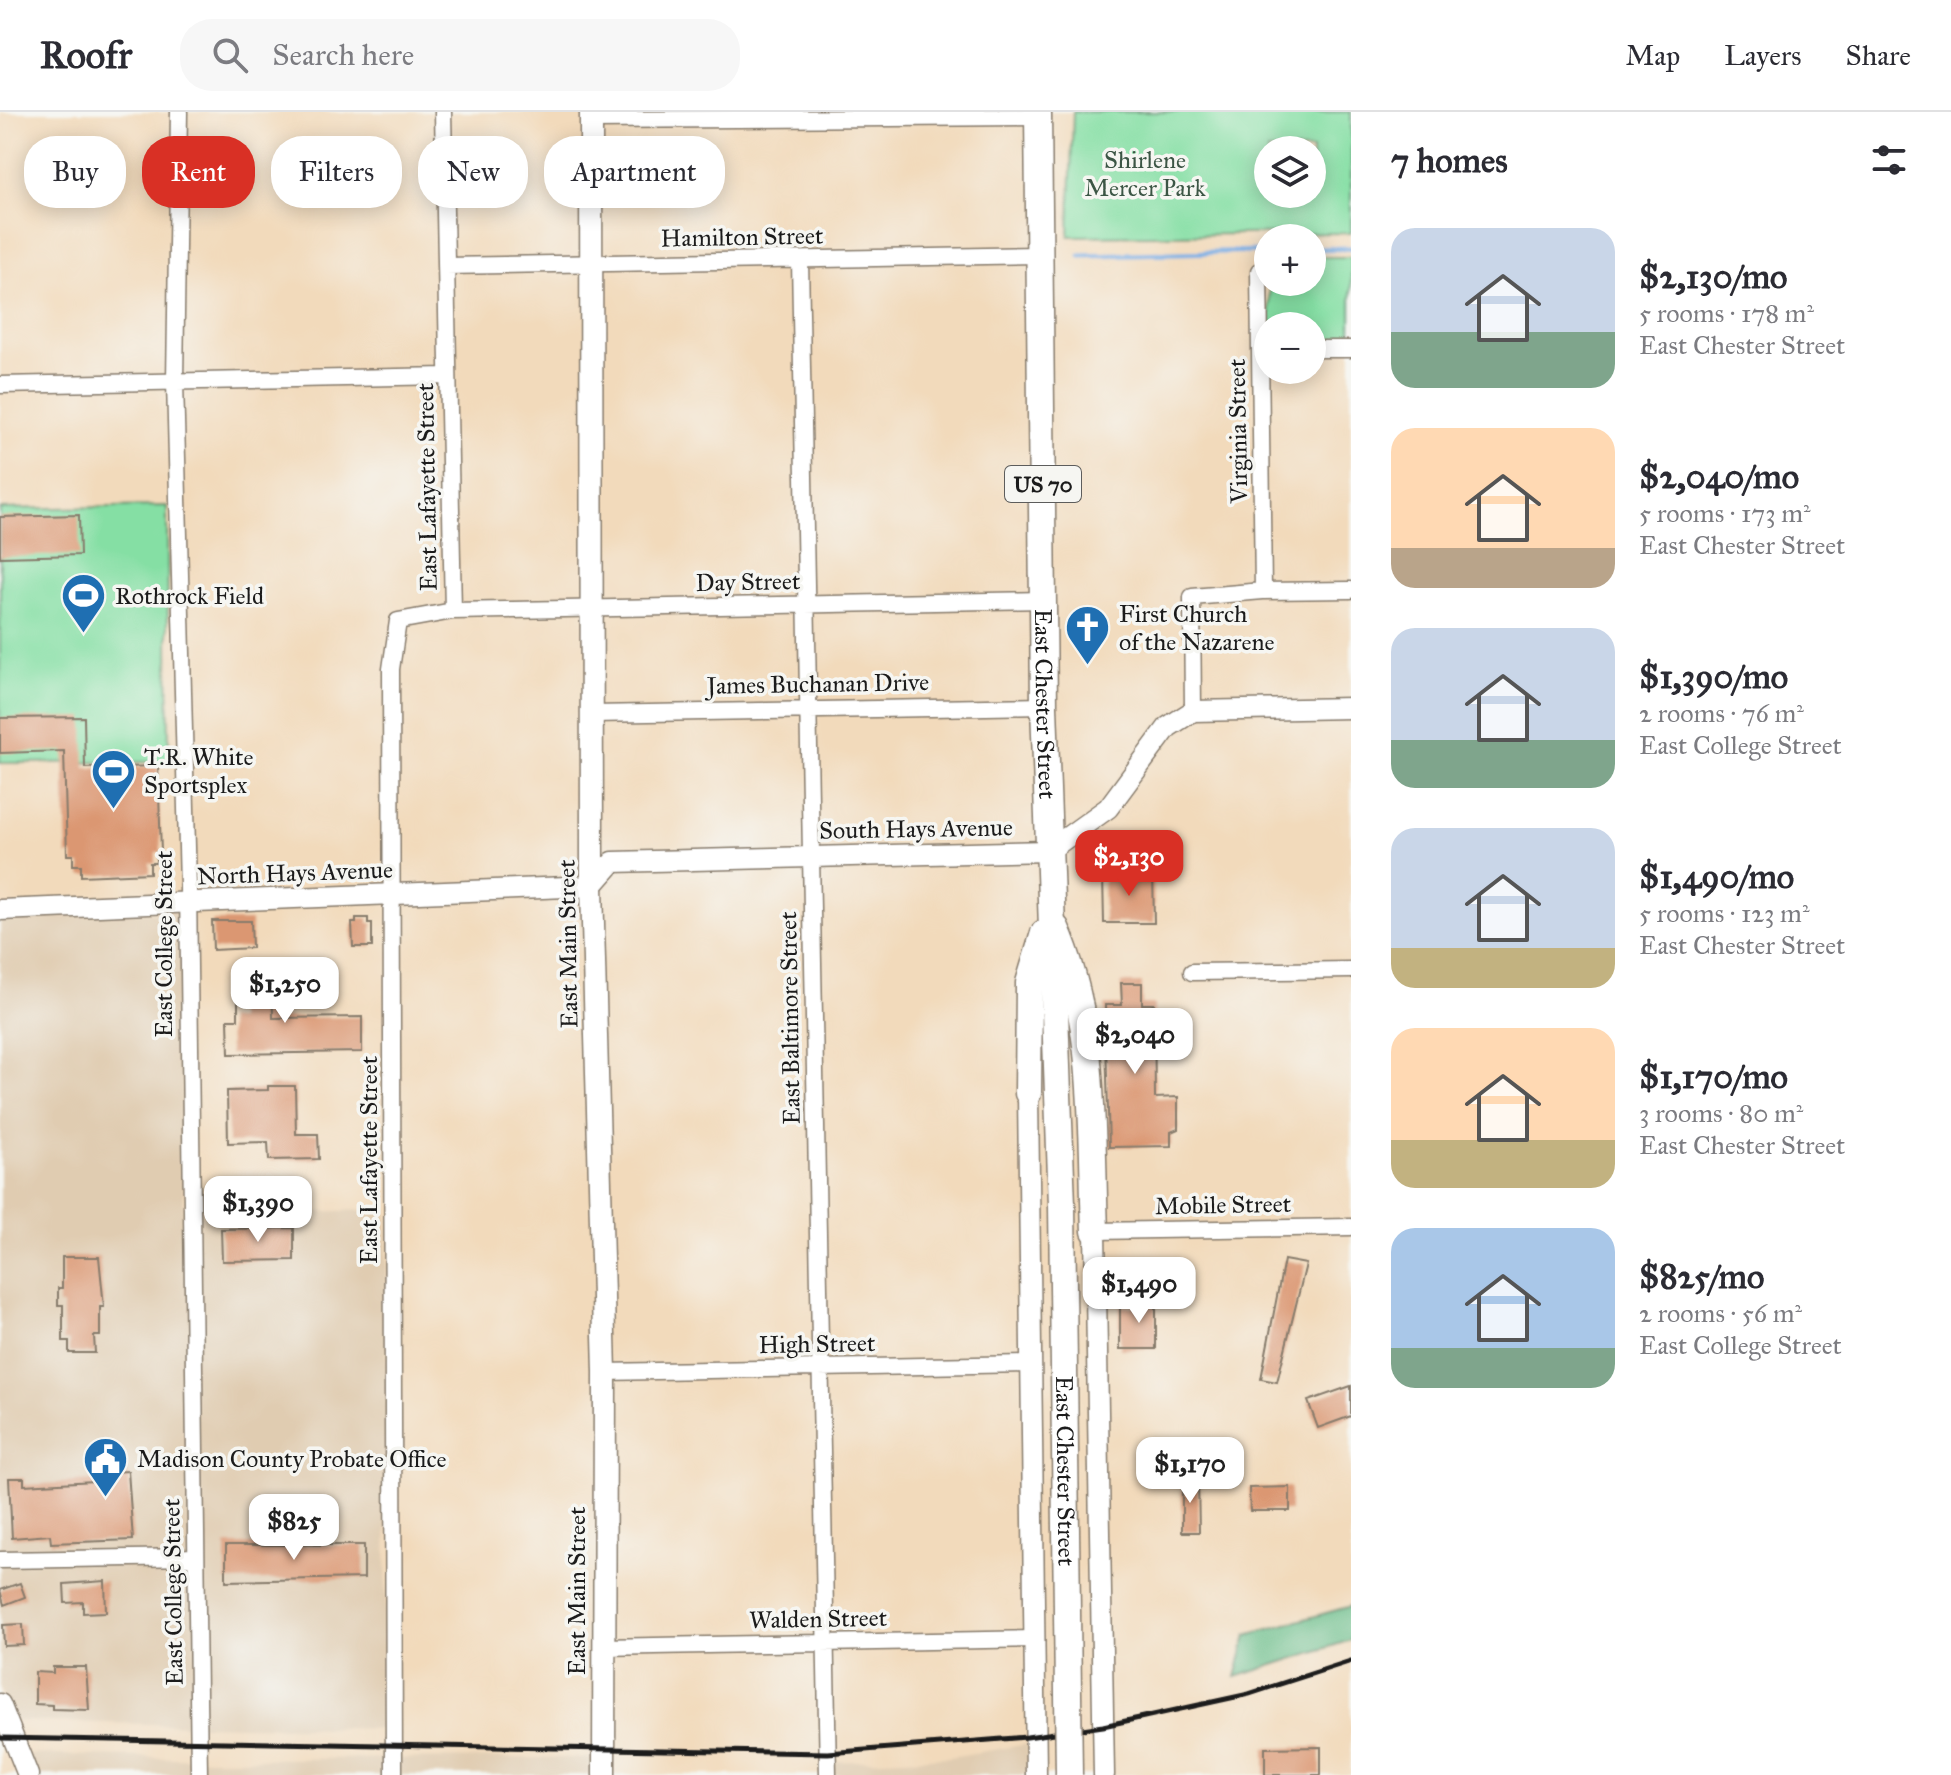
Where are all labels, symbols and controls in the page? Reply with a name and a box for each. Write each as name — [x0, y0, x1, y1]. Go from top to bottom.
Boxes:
search box — [180, 19, 740, 91]
text: Roofr — [40, 32, 132, 78]
icon: search — [208, 33, 252, 77]
text: Search here — [272, 37, 414, 73]
text: Map — [1625, 38, 1680, 73]
text: Layers — [1724, 38, 1802, 73]
text: Share — [1846, 38, 1911, 73]
chip: Buy — [24, 136, 126, 208]
chip: Rent — [142, 136, 255, 208]
chip: Filters — [271, 136, 402, 208]
chip: New — [418, 136, 528, 208]
chip: Apartment — [544, 136, 725, 208]
map controls — [1254, 136, 1326, 384]
button: layers — [1254, 136, 1326, 208]
icon: filters — [1867, 138, 1911, 182]
text: 7 homes — [1391, 140, 1508, 181]
park label: Shirlene Mercer Park — [1084, 145, 1206, 203]
street label: Hamilton Street — [660, 221, 824, 253]
button: + — [1254, 224, 1326, 296]
text: $2,130/mo — [1639, 256, 1787, 297]
icon: home — [1455, 260, 1551, 356]
text: 5 rooms · 178 m² — [1639, 297, 1814, 329]
button: − — [1254, 312, 1326, 384]
text: East Chester Street — [1639, 329, 1845, 361]
street label: Virginia Street — [1222, 358, 1254, 505]
street label: East Lafayette Street — [410, 382, 444, 591]
text: $2,040/mo — [1639, 456, 1799, 497]
icon: home — [1455, 460, 1551, 556]
road number: US 70 — [1005, 466, 1081, 502]
text: 5 rooms · 173 m² — [1639, 497, 1811, 529]
text: East Chester Street — [1639, 529, 1845, 561]
street label: Day Street — [695, 566, 801, 598]
sports icon: Rothrock Field — [60, 572, 108, 635]
place label: Rothrock Field — [115, 581, 264, 611]
place label: First Church of the Nazarene — [1119, 599, 1274, 657]
church icon: First Church of the Nazarene — [1064, 604, 1112, 667]
street label: East Chester Street — [1028, 609, 1062, 800]
text: $1,390/mo — [1639, 656, 1788, 697]
icon: home — [1455, 660, 1551, 756]
street label: James Buchanan Drive — [704, 667, 929, 701]
text: 2 rooms · 76 m² — [1639, 697, 1804, 729]
text: East College Street — [1639, 729, 1842, 761]
place label: T.R. White Sportsplex — [144, 742, 253, 800]
sports icon: T.R. White Sportsplex — [89, 747, 137, 810]
street label: South Hays Avenue — [819, 812, 1013, 846]
pin: $2,130 — [1064, 830, 1194, 898]
text: $2,130 — [1093, 840, 1165, 872]
street label: East College Street — [149, 850, 179, 1038]
street label: North Hays Avenue — [197, 855, 393, 891]
text: $1,490/mo — [1639, 856, 1794, 897]
street label: East Main Street — [552, 859, 584, 1029]
icon: home — [1455, 860, 1551, 956]
text: 5 rooms · 123 m² — [1639, 897, 1810, 929]
street label: East Baltimore Street — [773, 911, 807, 1125]
text: East Chester Street — [1639, 929, 1845, 961]
pin: $1,250 — [220, 957, 350, 1025]
text: $1,250 — [249, 967, 321, 999]
pin: $2,040 — [1070, 1008, 1200, 1076]
text: $2,040 — [1095, 1018, 1175, 1050]
street label: East Lafayette Street — [354, 1055, 384, 1264]
text: $1,170/mo — [1639, 1056, 1788, 1097]
icon: home — [1455, 1060, 1551, 1156]
text: 3 rooms · 80 m² — [1639, 1097, 1803, 1129]
text: East Chester Street — [1639, 1129, 1845, 1161]
pin: $1,390 — [193, 1176, 323, 1244]
text: $1,390 — [222, 1186, 294, 1218]
street label: Mobile Street — [1155, 1189, 1292, 1221]
text: $825/mo — [1639, 1256, 1764, 1297]
pin: $1,490 — [1074, 1257, 1204, 1325]
icon: home — [1455, 1260, 1551, 1356]
text: $1,490 — [1101, 1267, 1177, 1299]
text: 2 rooms · 56 m² — [1639, 1297, 1802, 1329]
street label: High Street — [758, 1328, 876, 1360]
text: East College Street — [1639, 1329, 1842, 1361]
street label: East Chester Street — [1049, 1376, 1081, 1567]
public building icon: Madison County Probate Office — [82, 1435, 130, 1498]
pin: $1,170 — [1125, 1437, 1255, 1505]
place label: Madison County Probate Office — [137, 1444, 447, 1474]
text: $1,170 — [1154, 1447, 1226, 1479]
pin: $825 — [247, 1494, 341, 1562]
street label: East College Street — [156, 1498, 190, 1686]
text: $825 — [267, 1504, 321, 1536]
street label: East Main Street — [562, 1506, 592, 1676]
street label: Walden Street — [749, 1603, 888, 1635]

